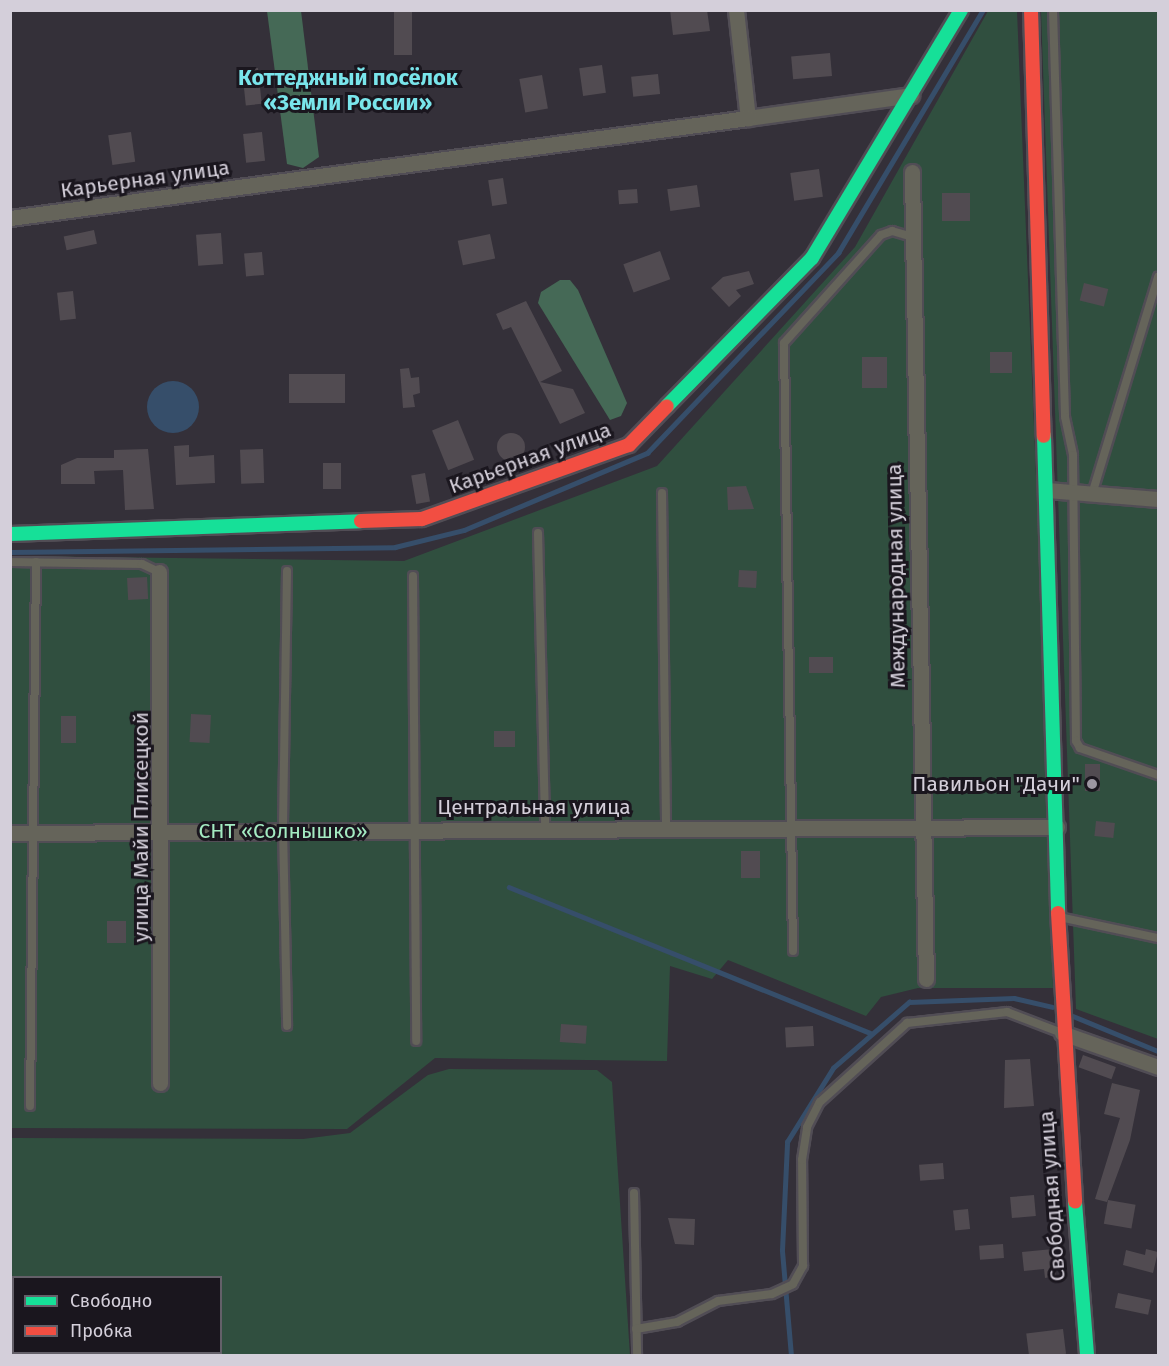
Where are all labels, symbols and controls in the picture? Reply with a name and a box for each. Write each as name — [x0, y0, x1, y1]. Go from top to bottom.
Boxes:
district label: Коттеджный посёлок «Земли России» — [238, 64, 458, 116]
street label: Карьерная улица — [59, 155, 231, 203]
street label: Карьерная улица — [446, 417, 614, 499]
street label: Международная улица — [881, 464, 911, 688]
street label: улица Майи Плисецкой — [128, 712, 154, 942]
place label: Павильон "Дачи" — [912, 771, 1080, 797]
marker: Павильон "Дачи" — [1085, 777, 1099, 791]
street label: Центральная улица — [437, 794, 631, 820]
park label: СНТ «Солнышко» — [198, 818, 368, 844]
street label: Свободная улица — [1033, 1110, 1071, 1282]
legend — [12, 1276, 222, 1354]
text: Свободно — [70, 1290, 152, 1312]
text: Пробка — [70, 1320, 133, 1342]

